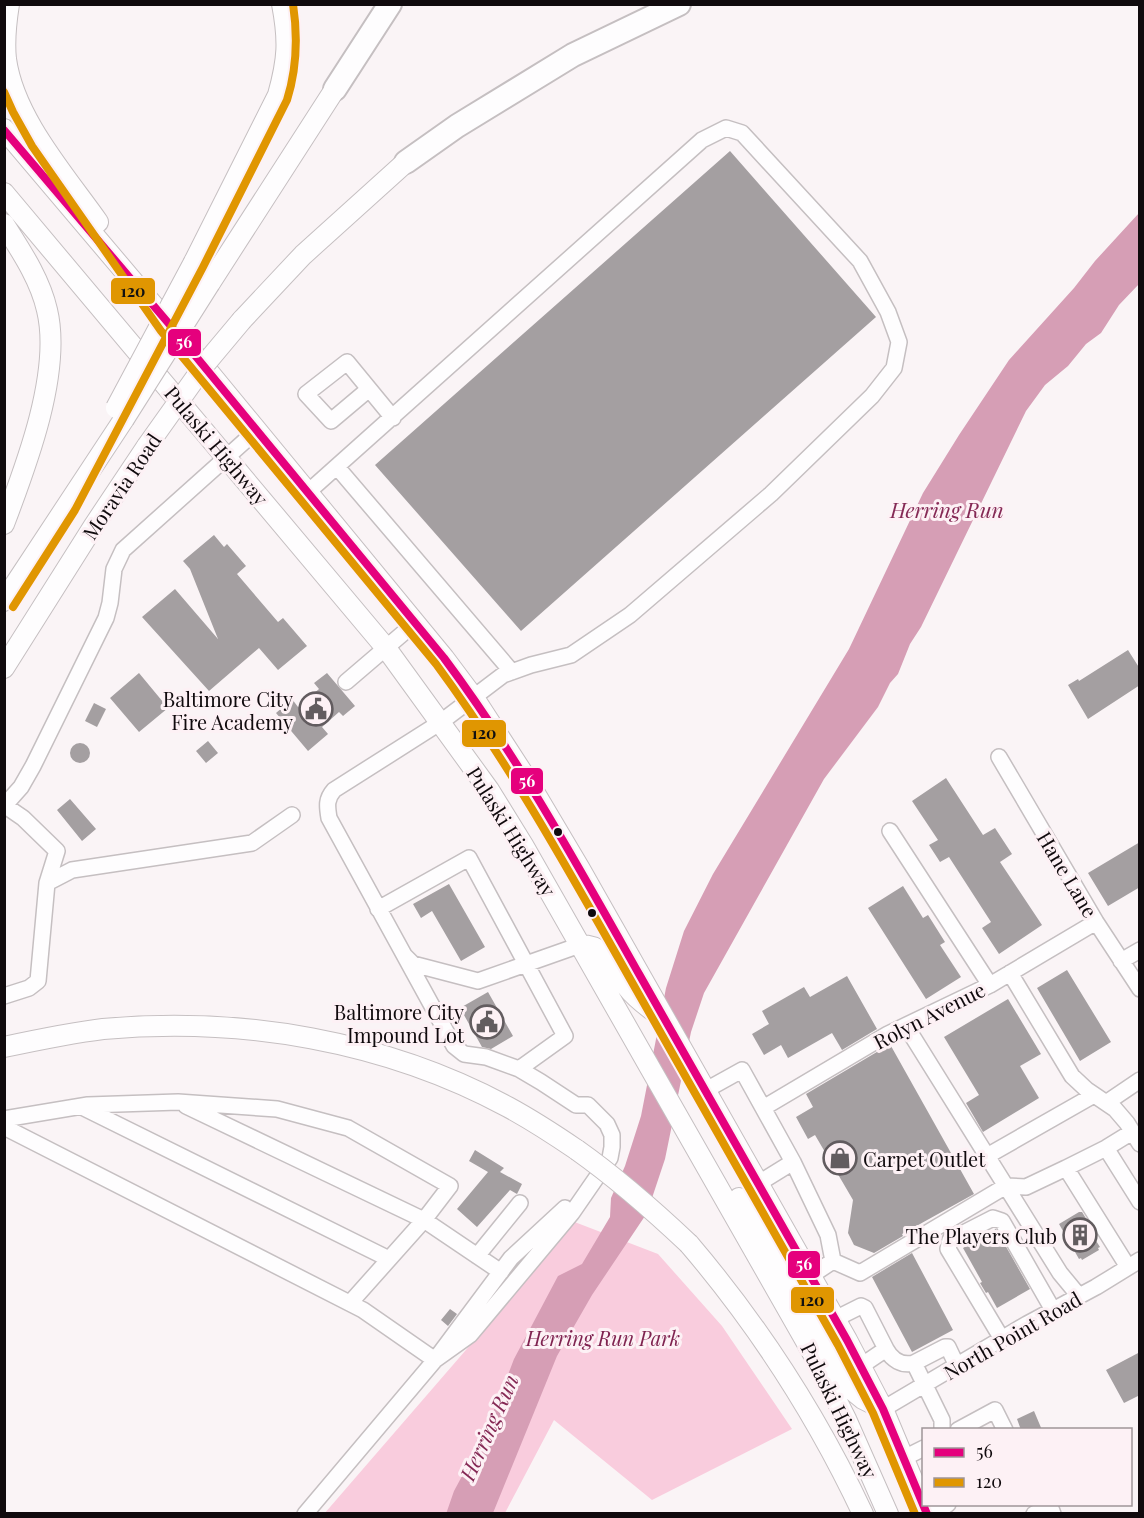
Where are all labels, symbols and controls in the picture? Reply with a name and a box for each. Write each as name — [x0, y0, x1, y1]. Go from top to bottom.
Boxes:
line badge: 120 — [110, 277, 156, 305]
text: 120 — [121, 280, 145, 301]
line badge: 56 — [167, 328, 202, 357]
text: 56 — [176, 331, 192, 352]
street label: Pulaski Highway — [159, 380, 275, 510]
street label: Moravia Road — [76, 427, 167, 544]
water label: Herring Run — [889, 495, 1004, 523]
place label: Baltimore City Fire Academy — [163, 685, 293, 735]
public building icon: Baltimore City Fire Academy — [298, 691, 334, 727]
line badge: 120 — [461, 719, 507, 748]
text: 120 — [472, 722, 496, 743]
street label: Pulaski Highway — [461, 761, 563, 901]
line badge: 56 — [510, 767, 544, 795]
text: 56 — [519, 770, 535, 791]
unlabelled marker — [552, 826, 564, 838]
street label: Hane Lane — [1032, 826, 1104, 922]
unlabelled marker — [586, 907, 598, 919]
street label: Rolyn Avenue — [869, 975, 989, 1055]
place label: Baltimore City Impound Lot — [334, 998, 465, 1048]
public building icon: Baltimore City Impound Lot — [469, 1004, 505, 1040]
shop icon: Carpet Outlet — [822, 1140, 858, 1176]
place label: Carpet Outlet — [863, 1145, 986, 1172]
building icon: The Players Club — [1062, 1217, 1098, 1253]
place label: The Players Club — [906, 1222, 1057, 1249]
line badge: 56 — [787, 1250, 821, 1279]
text: 56 — [796, 1253, 812, 1274]
street label: North Point Road — [938, 1284, 1086, 1385]
line badge: 120 — [790, 1286, 835, 1314]
text: 120 — [800, 1289, 824, 1310]
park label: Herring Run Park — [525, 1324, 680, 1351]
street label: Pulaski Highway — [795, 1338, 885, 1482]
water label: Herring Run — [452, 1369, 524, 1485]
legend — [922, 1428, 1132, 1506]
text: 56 — [976, 1439, 993, 1463]
text: 120 — [976, 1469, 1002, 1493]

